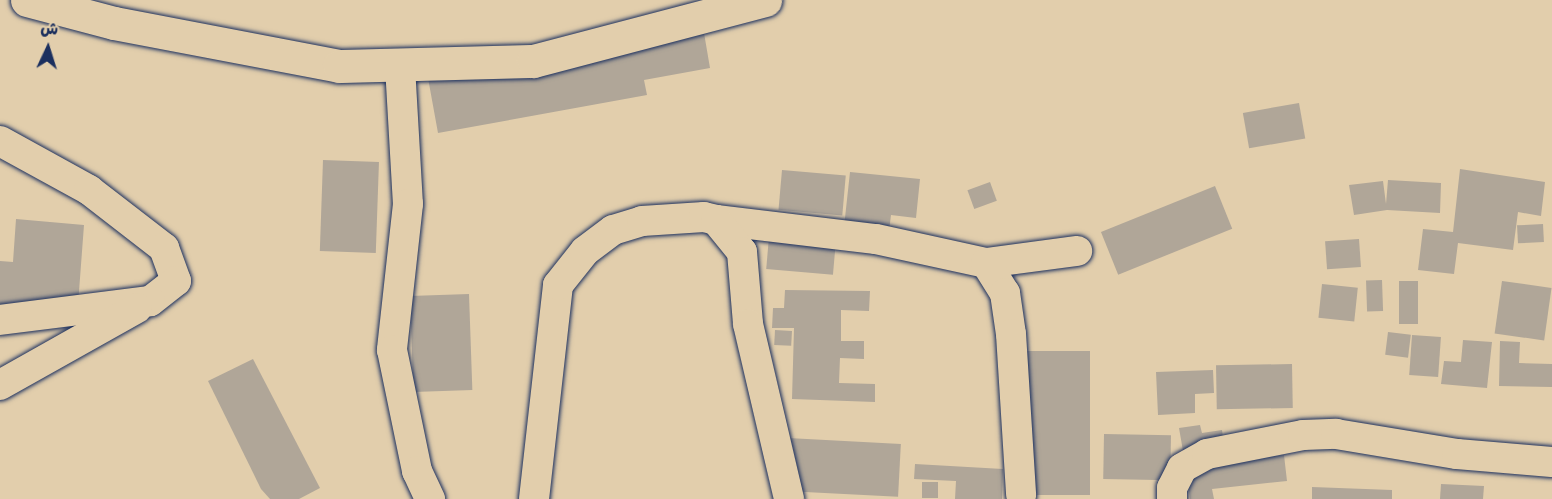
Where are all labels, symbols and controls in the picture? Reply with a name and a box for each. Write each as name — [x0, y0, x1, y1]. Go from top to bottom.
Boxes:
text: ش — [40, 16, 59, 43]
north arrow — [18, 18, 78, 78]

